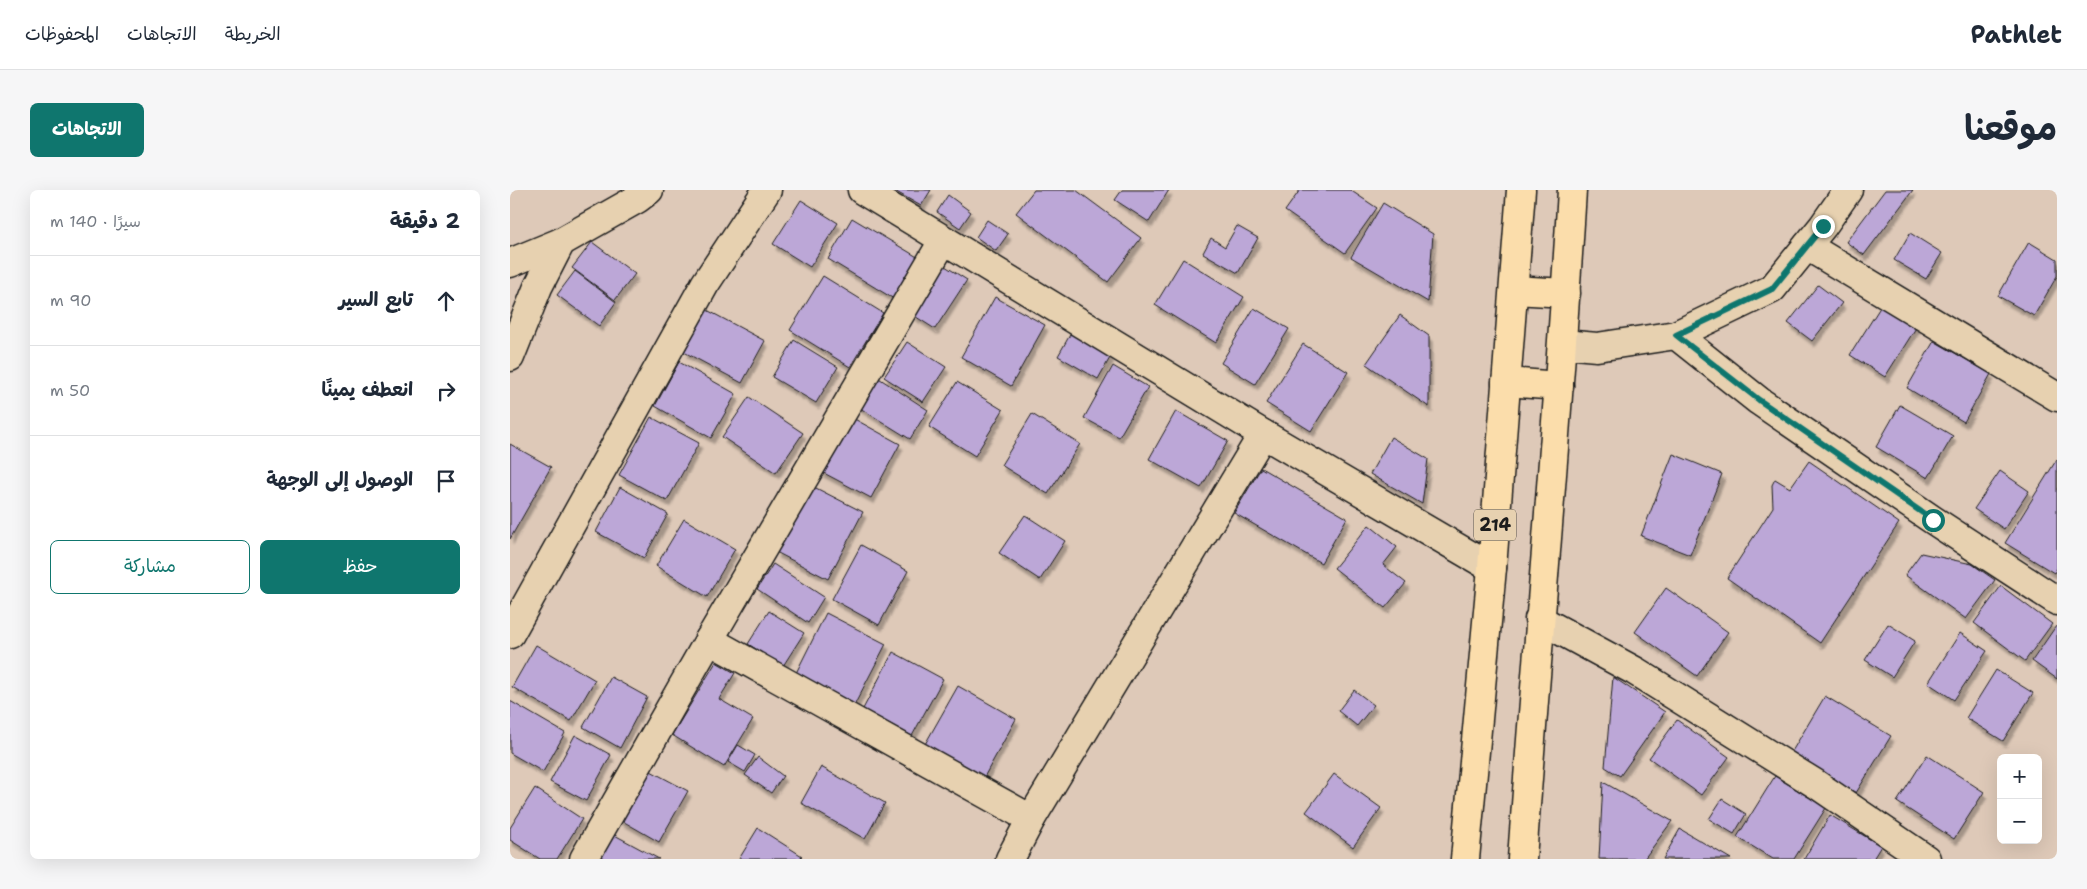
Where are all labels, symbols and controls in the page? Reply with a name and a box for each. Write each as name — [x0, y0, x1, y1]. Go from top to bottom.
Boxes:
text: Pathlet — [1971, 19, 2062, 51]
text: المحفوظات — [25, 22, 99, 46]
text: الاتجاهات — [127, 22, 197, 46]
text: الخريطة — [225, 22, 281, 46]
button: الاتجاهات — [30, 103, 144, 157]
text: موقعنا — [1964, 104, 2057, 151]
text: 2 دقيقة — [390, 207, 460, 235]
text: سيرًا · 140 m — [50, 211, 141, 232]
route end — [1812, 215, 1835, 238]
text: تابع السير — [339, 287, 413, 312]
icon: ahead — [432, 287, 460, 315]
text: 90 m — [50, 290, 91, 311]
text: انعطف يمينًا — [322, 377, 413, 402]
icon: right — [432, 377, 460, 405]
text: 50 m — [50, 380, 90, 401]
text: الوصول إلى الوجهة — [266, 467, 413, 492]
icon: arrive — [432, 467, 460, 495]
route start — [1922, 509, 1945, 532]
road number: 214 — [1474, 510, 1516, 540]
button: مشاركة — [50, 540, 250, 594]
button: حفظ — [260, 540, 460, 594]
map controls — [1997, 754, 2042, 844]
button: + — [1997, 754, 2042, 799]
button: − — [1997, 799, 2042, 844]

